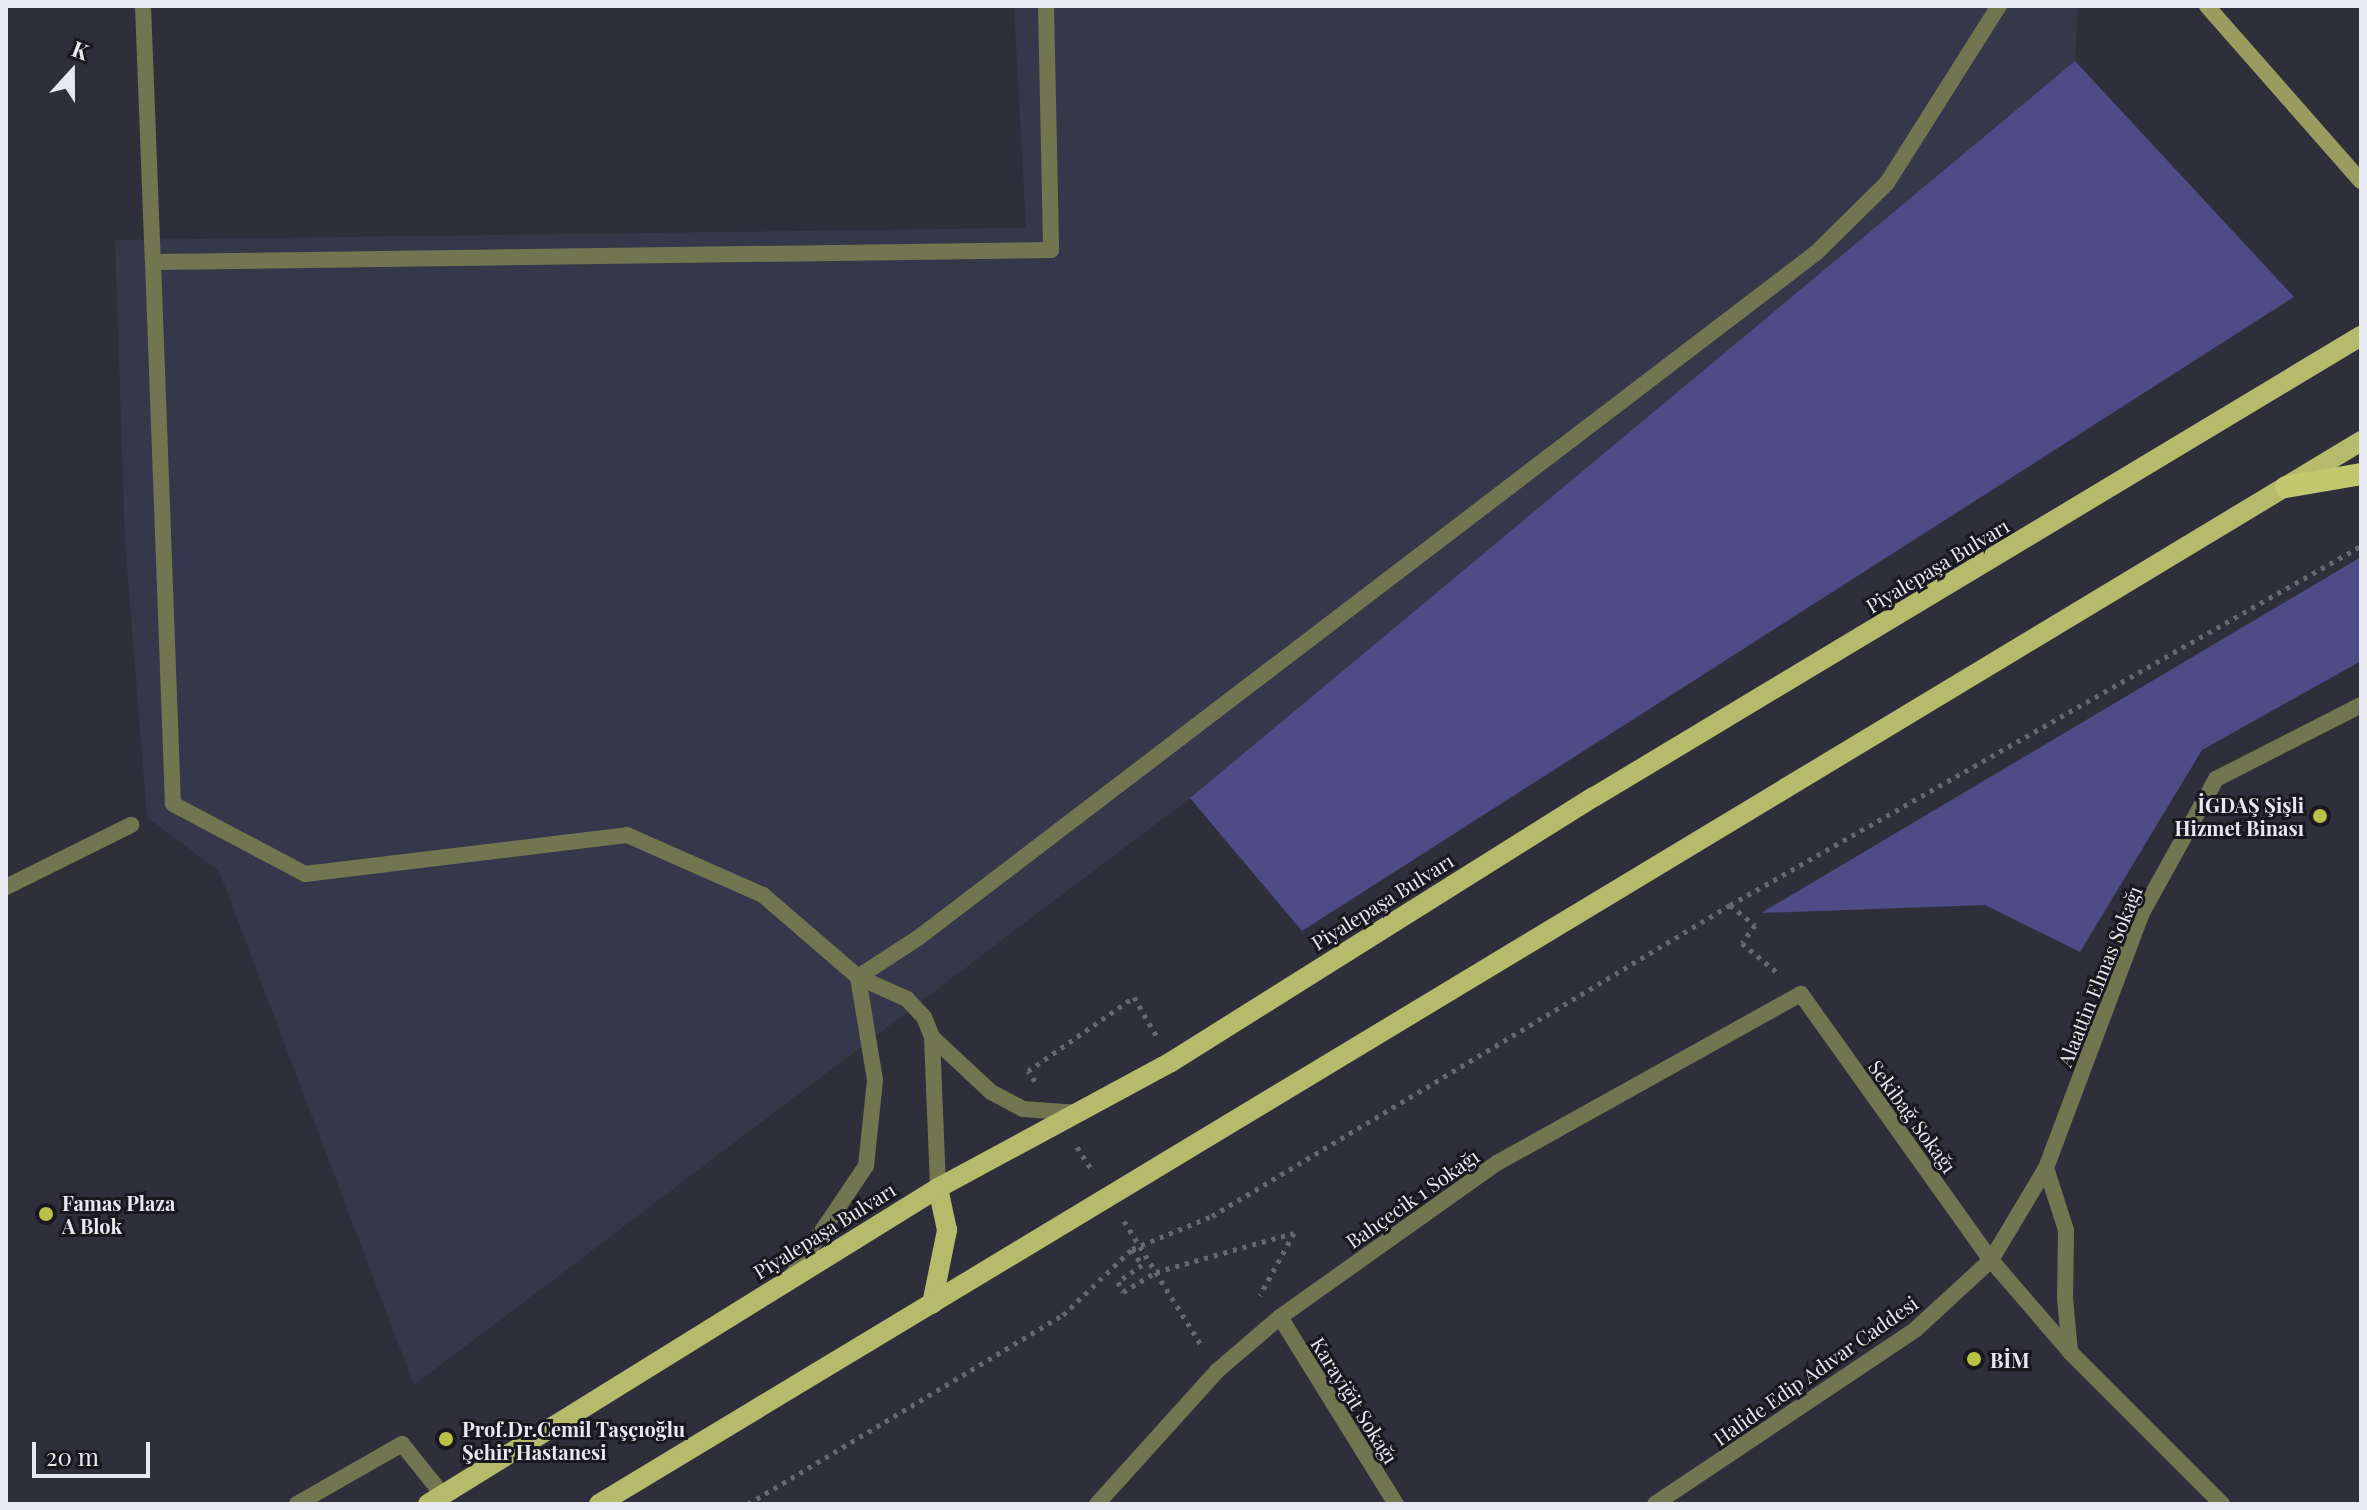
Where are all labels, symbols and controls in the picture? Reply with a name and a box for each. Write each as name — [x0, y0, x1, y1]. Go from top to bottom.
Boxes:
north arrow — [32, 32, 112, 112]
text: K — [68, 33, 93, 66]
street label: Piyalepaşa Bulvarı — [1861, 513, 2013, 617]
place label: İGDAŞ Şişli Hizmet Binası — [2174, 792, 2304, 839]
marker: İGDAŞ Şişli Hizmet Binası — [2311, 807, 2329, 825]
street label: Piyalepaşa Bulvarı — [1307, 848, 1457, 954]
street label: Alaattin Elmas Sokağı — [2052, 882, 2146, 1070]
street label: Sekibağ Sokağı — [1864, 1055, 1962, 1177]
street label: Bahçecik 1 Sokağı — [1341, 1143, 1483, 1253]
street label: Piyalepaşa Bulvarı — [749, 1177, 899, 1283]
place label: Famas Plaza A Blok — [62, 1190, 175, 1237]
marker: Famas Plaza A Blok — [37, 1205, 55, 1223]
street label: Halide Edip Adıvar Caddesi — [1708, 1290, 1922, 1450]
street label: Karayiğit Sokağı — [1306, 1332, 1404, 1468]
place label: BİM — [1990, 1347, 2029, 1371]
marker: BİM — [1965, 1350, 1983, 1368]
place label: Prof.Dr.Cemil Taşçıoğlu Şehir Hastanesi — [462, 1416, 686, 1463]
scale bar — [36, 1426, 154, 1476]
marker: Prof.Dr.Cemil Taşçıoğlu Şehir Hastanesi — [437, 1430, 455, 1448]
text: 20 m — [46, 1440, 99, 1472]

